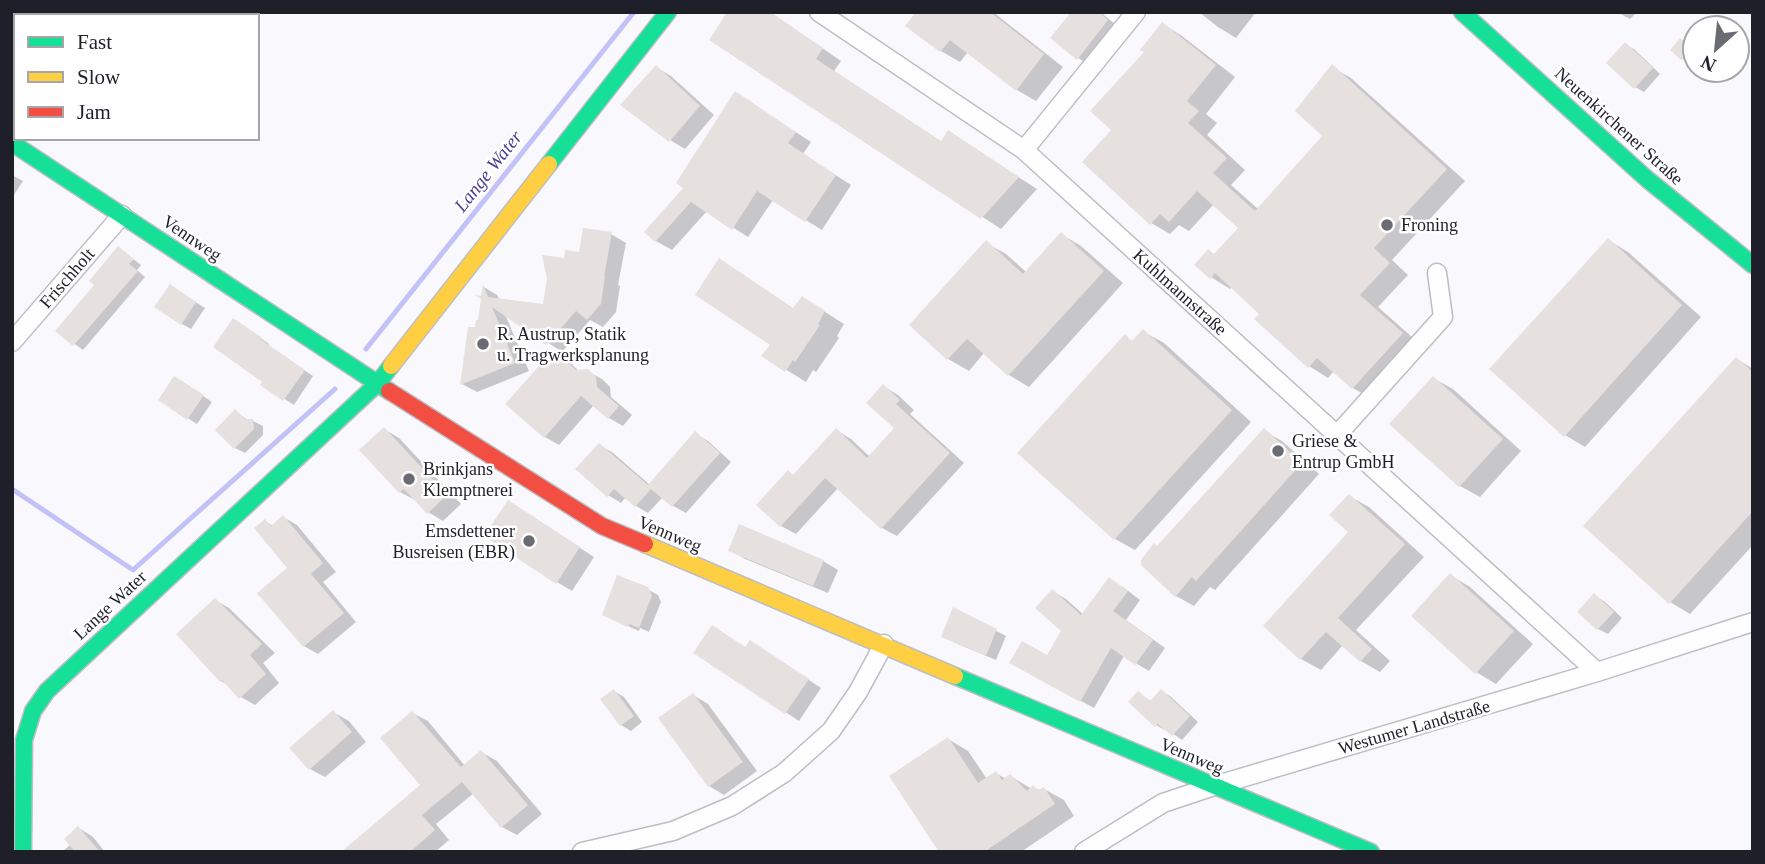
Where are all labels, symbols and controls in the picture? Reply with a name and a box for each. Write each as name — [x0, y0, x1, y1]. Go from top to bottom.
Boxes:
legend — [14, 14, 259, 140]
north arrow — [1681, 14, 1751, 84]
text: Fast — [77, 30, 112, 54]
text: N — [1697, 51, 1719, 76]
street label: Neuenkirchener Straße — [1551, 63, 1687, 189]
text: Slow — [77, 65, 121, 89]
text: Jam — [77, 100, 111, 124]
water label: Lange Water — [449, 126, 526, 216]
street label: Vennweg — [159, 211, 225, 265]
place label: Froning — [1401, 215, 1458, 235]
marker: Froning — [1379, 217, 1395, 233]
street label: Frischholt — [36, 244, 98, 312]
street label: Kuhlmannstraße — [1129, 245, 1231, 339]
place label: R. Austrup, Statik u. Tragwerksplanung — [497, 324, 649, 365]
marker: R. Austrup, Statik u. Tragwerksplanung — [475, 336, 491, 352]
place label: Griese & Entrup GmbH — [1292, 431, 1395, 472]
marker: Griese & Entrup GmbH — [1270, 443, 1286, 459]
place label: Brinkjans Klemptnerei — [423, 459, 513, 500]
marker: Brinkjans Klemptnerei — [401, 471, 417, 487]
street label: Vennweg — [635, 512, 705, 556]
place label: Emsdettener Busreisen (EBR) — [393, 521, 515, 563]
marker: Emsdettener Busreisen (EBR) — [521, 533, 537, 549]
street label: Lange Water — [70, 566, 150, 644]
street label: Westumer Landstraße — [1336, 696, 1492, 758]
street label: Vennweg — [1157, 734, 1227, 778]

